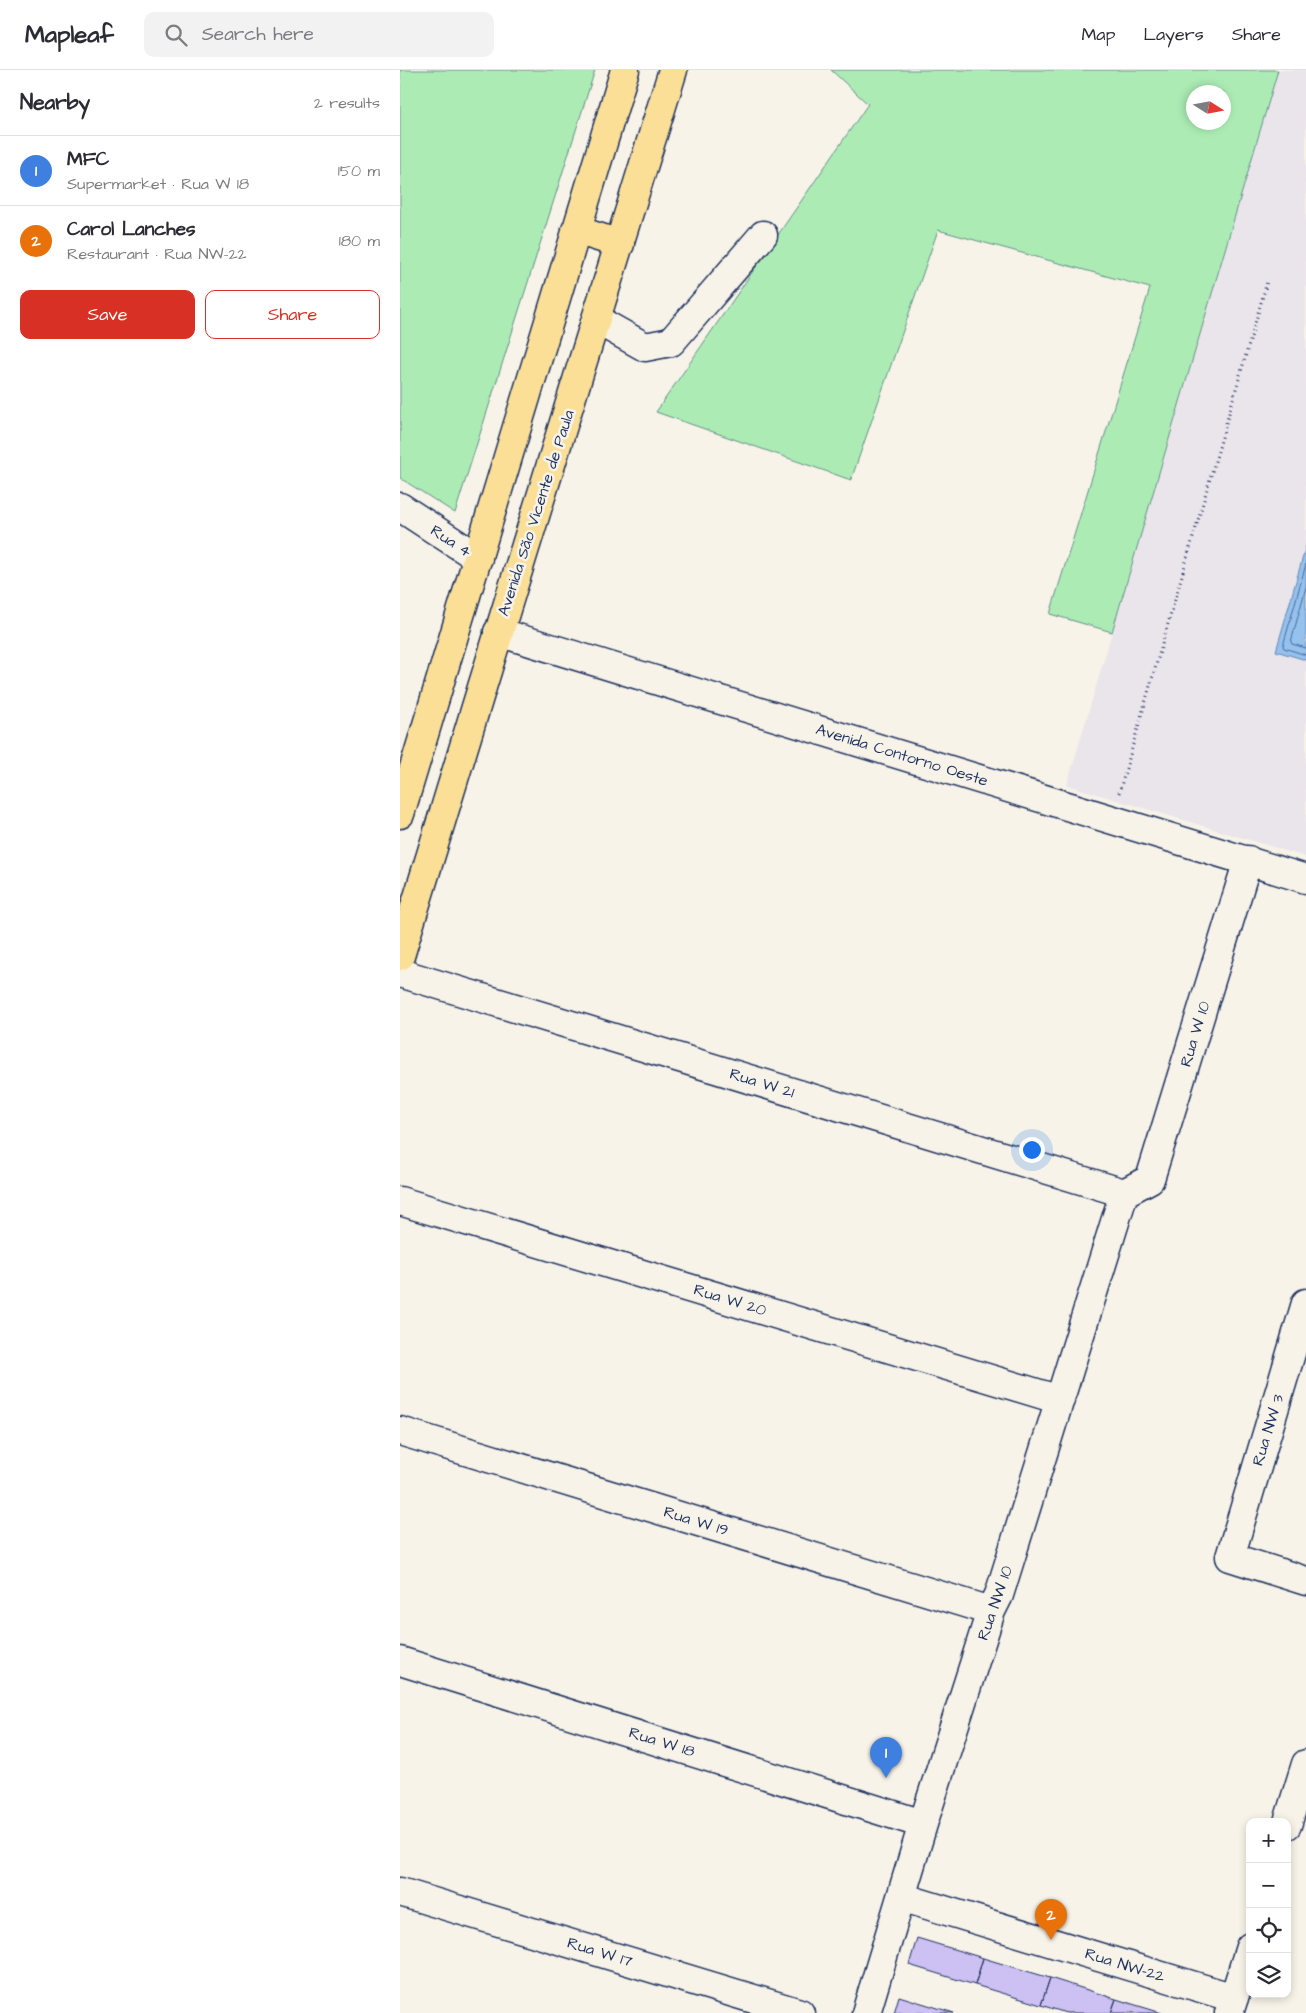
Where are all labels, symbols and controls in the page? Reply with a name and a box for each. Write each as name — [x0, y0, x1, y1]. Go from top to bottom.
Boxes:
search box — [144, 12, 494, 57]
text: Mapleaf — [25, 18, 114, 52]
icon: search — [162, 21, 190, 49]
text: Search here — [202, 21, 314, 48]
text: Map — [1081, 22, 1115, 47]
text: Layers — [1143, 22, 1204, 47]
text: Share — [1232, 22, 1281, 47]
north arrow — [1186, 85, 1231, 130]
text: Nearby — [20, 88, 90, 117]
text: 2 results — [314, 92, 380, 114]
text: MFC — [67, 146, 109, 173]
text: 1 — [35, 160, 37, 182]
text: 150 m — [338, 160, 380, 182]
text: Supermarket · Rua W 18 — [67, 173, 249, 195]
text: Carol Lanches — [67, 216, 195, 243]
text: 2 — [31, 230, 41, 252]
text: 180 m — [339, 230, 380, 252]
text: Restaurant · Rua NW-22 — [67, 243, 247, 265]
button: Save — [20, 290, 195, 339]
button: Share — [205, 290, 380, 339]
street label: Avenida São Vicente de Paula — [492, 407, 580, 619]
street label: Rua 4 — [426, 520, 476, 563]
street label: Avenida Contorno Oeste — [813, 718, 991, 792]
street label: Rua W 10 — [1175, 998, 1215, 1070]
street label: Rua W 21 — [727, 1063, 797, 1103]
your location — [1019, 1137, 1045, 1163]
street label: Rua W 20 — [691, 1279, 769, 1321]
street label: Rua NW 3 — [1247, 1392, 1289, 1468]
street label: Rua W 19 — [661, 1501, 731, 1541]
street label: Rua NW 10 — [972, 1563, 1018, 1643]
street label: Rua W 18 — [626, 1722, 698, 1762]
pin: 1 — [870, 1737, 902, 1778]
map controls — [1246, 1818, 1291, 1998]
button: + — [1246, 1818, 1291, 1863]
button: − — [1246, 1863, 1291, 1908]
pin: 2 — [1035, 1899, 1067, 1940]
button: locate — [1246, 1908, 1291, 1953]
street label: Rua W 17 — [565, 1932, 636, 1972]
street label: Rua NW-22 — [1082, 1942, 1168, 1988]
button: layers — [1246, 1953, 1291, 1998]

